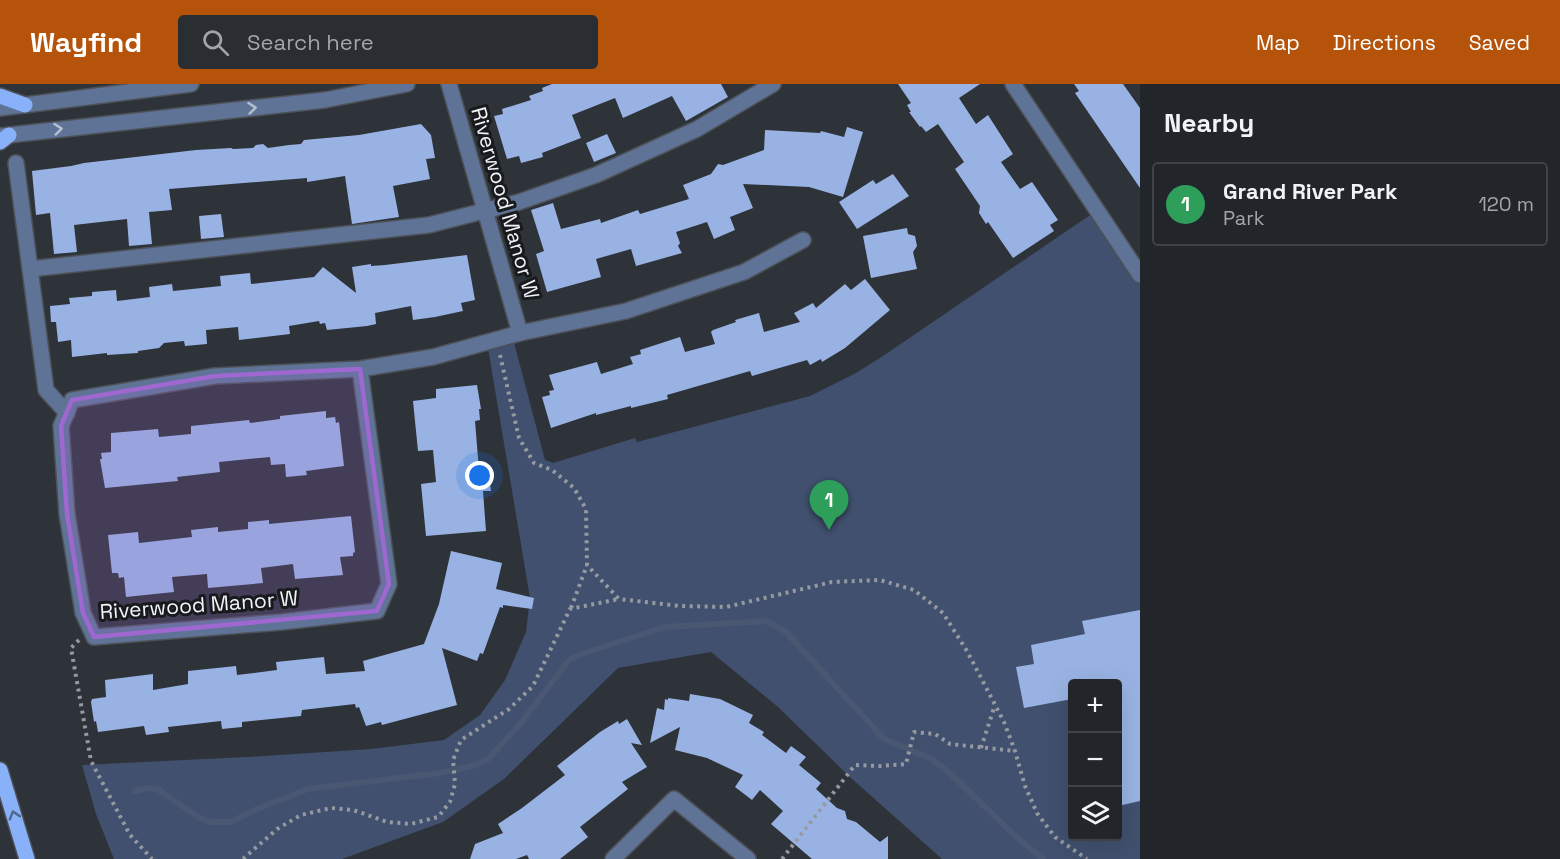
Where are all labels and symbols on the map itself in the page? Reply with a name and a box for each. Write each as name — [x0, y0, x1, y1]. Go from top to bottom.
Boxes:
one-way arrow — [247, 102, 257, 115]
street label: Riverwood Manor W — [465, 104, 546, 302]
one-way arrow — [54, 123, 63, 136]
your location — [465, 461, 494, 490]
pin: 1 — [810, 480, 848, 530]
street label: Riverwood Manor W — [99, 584, 299, 625]
one-way arrow — [8, 810, 21, 821]

